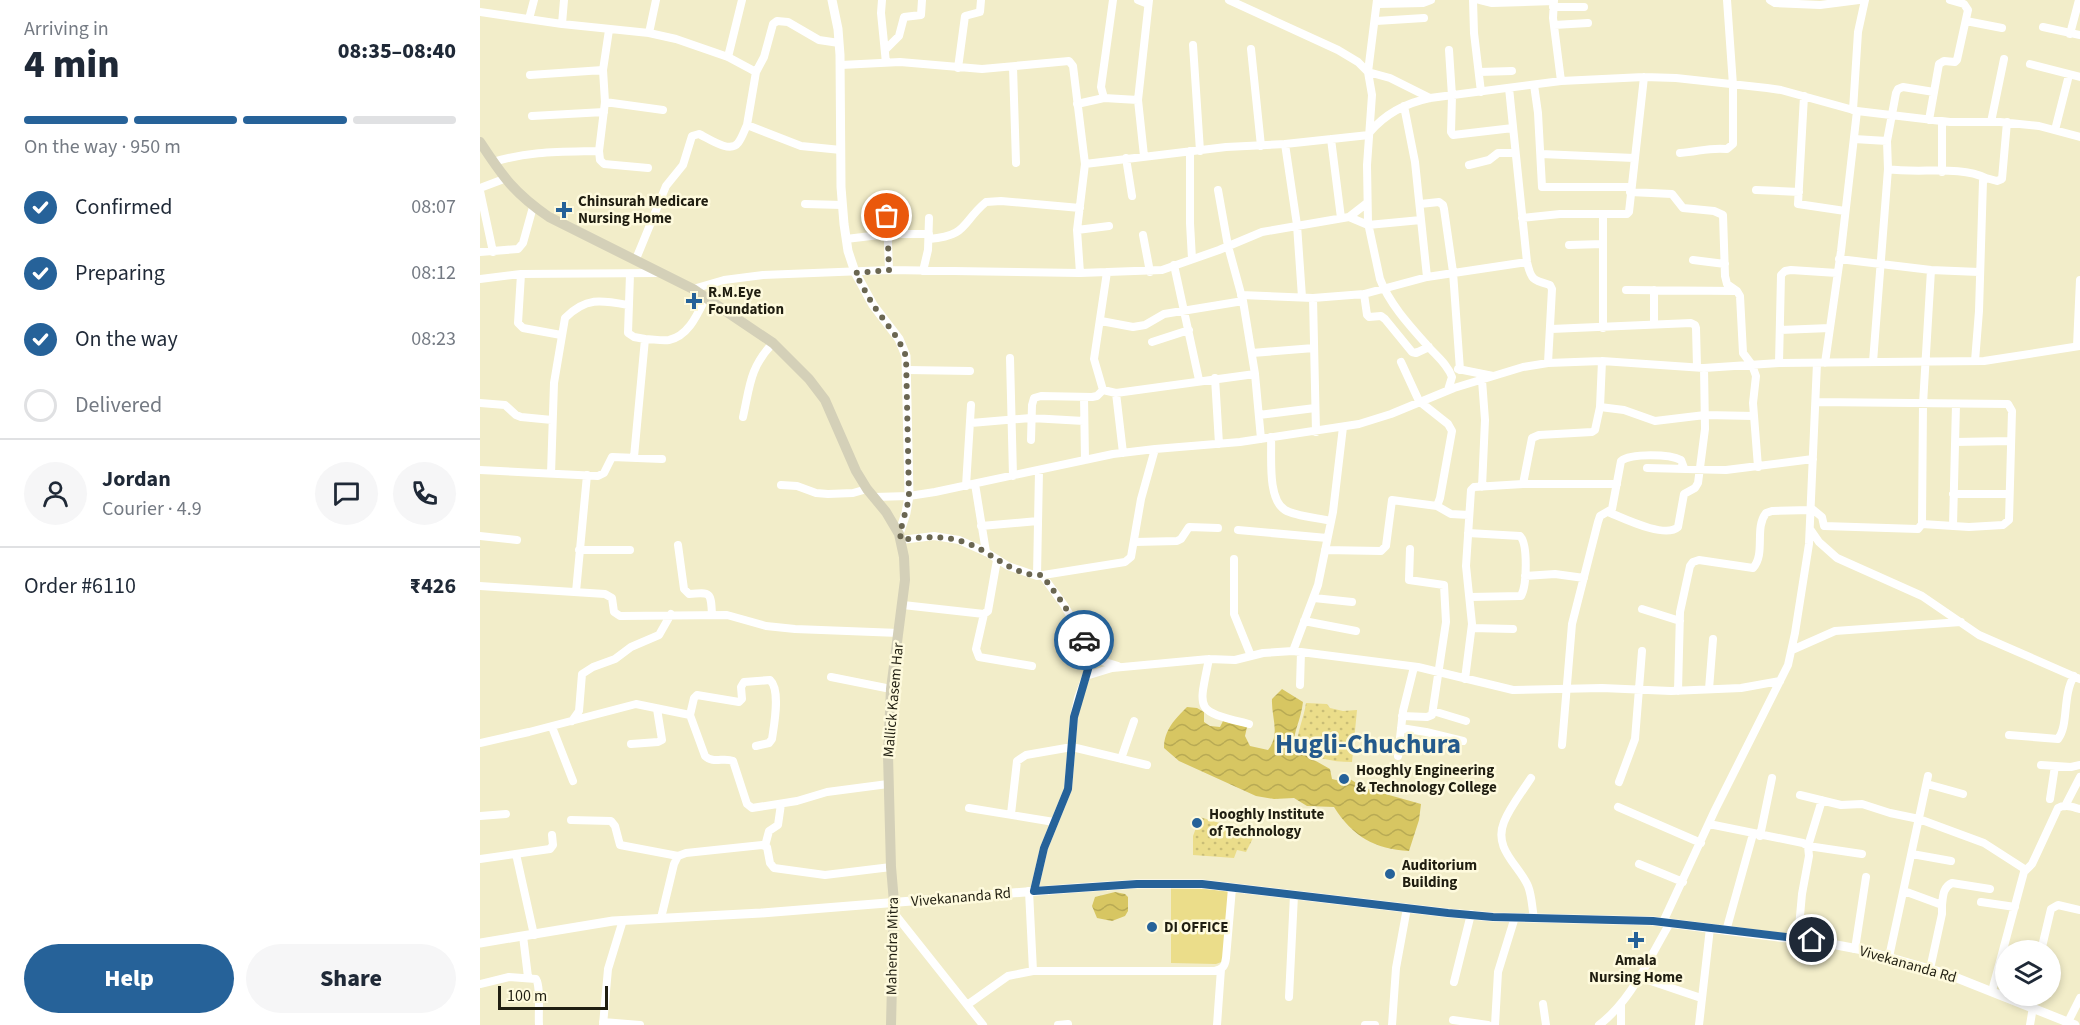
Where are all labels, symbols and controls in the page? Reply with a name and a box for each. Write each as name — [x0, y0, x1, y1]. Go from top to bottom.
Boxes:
text: Arriving in — [24, 15, 109, 43]
text: 08:35–08:40 — [338, 35, 456, 67]
text: 4 min — [24, 37, 120, 93]
text: On the way · 950 m — [24, 133, 181, 161]
pin — [861, 190, 912, 241]
icon: check — [24, 191, 57, 224]
text: Confirmed — [75, 191, 172, 223]
place label: Chinsurah Medicare Nursing Home — [578, 191, 709, 229]
text: 08:07 — [411, 193, 456, 221]
icon: bag — [870, 199, 903, 232]
marker: Chinsurah Medicare Nursing Home — [555, 201, 573, 219]
icon: check — [24, 257, 57, 290]
text: Preparing — [75, 257, 165, 289]
text: 08:12 — [411, 259, 456, 287]
place label: R.M.Eye Foundation — [708, 282, 784, 320]
marker: R.M.Eye Foundation — [685, 292, 703, 310]
icon: check — [24, 323, 57, 356]
text: On the way — [75, 323, 178, 355]
text: 08:23 — [411, 325, 456, 353]
text: Delivered — [75, 389, 162, 421]
button: person — [24, 462, 87, 525]
button: chat — [315, 462, 378, 525]
button: phone — [393, 462, 456, 525]
text: Jordan — [102, 463, 171, 495]
text: Courier · 4.9 — [102, 495, 202, 523]
text: Order #6110 — [24, 570, 136, 602]
text: ₹426 — [410, 570, 456, 602]
courier — [1054, 610, 1114, 670]
icon: car — [1068, 624, 1101, 657]
street label: Mallick Kasem Har — [878, 641, 909, 758]
district label: Hugli-Chuchura — [1275, 725, 1461, 764]
place label: Hooghly Engineering & Technology College — [1356, 760, 1497, 798]
marker: Hooghly Engineering & Technology College — [1337, 772, 1351, 786]
place label: Hooghly Institute of Technology — [1209, 804, 1325, 842]
marker: Hooghly Institute of Technology — [1190, 816, 1204, 830]
place label: Auditorium Building — [1401, 855, 1477, 893]
marker: Auditorium Building — [1383, 867, 1397, 881]
street label: Vivekananda Rd — [910, 883, 1012, 912]
street label: Mahendra Mitra — [881, 897, 904, 995]
pin — [1786, 914, 1837, 965]
place label: DI OFFICE — [1164, 917, 1229, 938]
marker: DI OFFICE — [1145, 920, 1159, 934]
icon: home — [1795, 923, 1828, 956]
marker: Amala Nursing Home — [1627, 931, 1645, 949]
map controls — [1995, 940, 2061, 1006]
button: layers — [1995, 940, 2061, 1006]
street label: Vivekananda Rd — [1857, 941, 1959, 988]
button: Help — [24, 944, 234, 1013]
button: Share — [246, 944, 456, 1013]
place label: Amala Nursing Home — [1589, 950, 1683, 988]
scale bar — [498, 983, 608, 1010]
text: 100 m — [507, 985, 547, 1007]

